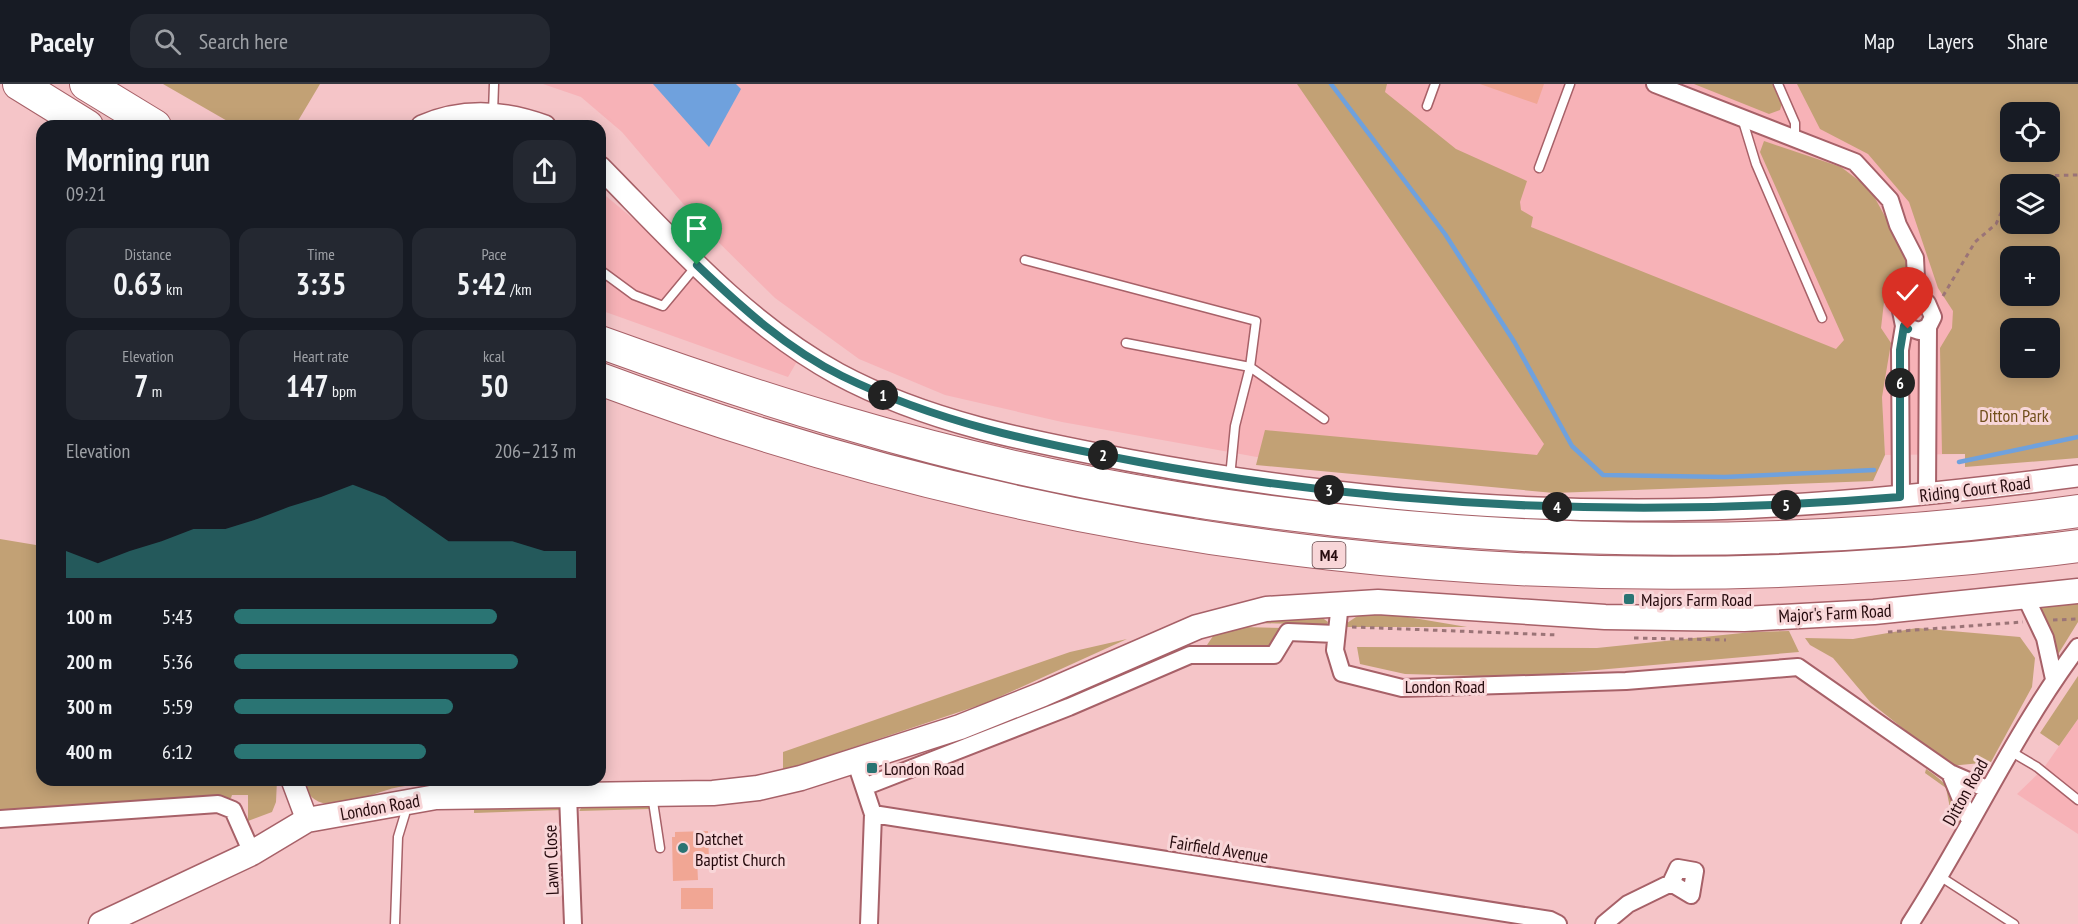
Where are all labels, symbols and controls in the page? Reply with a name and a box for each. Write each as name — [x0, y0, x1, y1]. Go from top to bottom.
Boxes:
search box — [130, 14, 550, 68]
text: Pacely — [30, 23, 94, 60]
icon: search — [151, 25, 184, 58]
text: Search here — [199, 27, 288, 55]
text: Map — [1864, 28, 1895, 55]
text: Layers — [1928, 28, 1974, 55]
text: Share — [2007, 28, 2048, 55]
map controls — [2000, 102, 2060, 378]
button: locate — [2000, 102, 2060, 162]
text: Morning run — [66, 137, 210, 180]
button: share — [513, 140, 576, 203]
button: layers — [2000, 174, 2060, 234]
text: 09:21 — [66, 181, 106, 207]
pin — [671, 203, 722, 265]
icon: arrive — [680, 212, 713, 245]
text: Distance — [124, 244, 172, 264]
text: Time — [307, 244, 335, 264]
text: Pace — [481, 244, 507, 264]
button: + — [2000, 246, 2060, 306]
text: 0.63 — [113, 264, 163, 303]
text: 3:35 — [296, 264, 346, 303]
text: 5:42 — [456, 264, 507, 303]
pin — [1882, 267, 1933, 329]
icon: check — [1891, 276, 1924, 309]
text: km — [163, 279, 183, 299]
text: /km — [507, 279, 532, 299]
button: − — [2000, 318, 2060, 378]
text: Elevation — [122, 346, 174, 366]
text: Heart rate — [293, 346, 349, 366]
text: kcal — [483, 346, 505, 366]
text: 7 — [134, 366, 148, 405]
text: 147 — [286, 366, 329, 405]
text: 50 — [480, 366, 508, 405]
pin: 6 — [1885, 368, 1915, 398]
text: 6 — [1896, 373, 1904, 393]
pin: 1 — [868, 380, 898, 410]
text: m — [148, 381, 162, 401]
text: bpm — [329, 381, 356, 401]
text: 1 — [879, 385, 887, 405]
park label: Ditton Park — [1979, 404, 2049, 427]
text: Elevation — [66, 438, 130, 464]
text: 206–213 m — [494, 438, 576, 464]
pin: 2 — [1088, 440, 1118, 470]
text: 2 — [1099, 445, 1107, 465]
street label: Riding Court Road — [1918, 471, 2032, 507]
pin: 3 — [1314, 475, 1344, 505]
text: 3 — [1325, 480, 1333, 500]
pin: 5 — [1771, 490, 1801, 520]
pin: 4 — [1542, 492, 1572, 522]
text: 5 — [1782, 495, 1790, 515]
text: 4 — [1553, 497, 1561, 517]
road number: M4 — [1312, 542, 1346, 568]
place label: Majors Farm Road — [1641, 588, 1752, 611]
marker: Majors Farm Road — [1622, 592, 1636, 606]
street label: Major's Farm Road — [1778, 599, 1892, 627]
text: 100 m — [66, 604, 112, 630]
text: 5:43 — [162, 604, 193, 630]
text: 200 m — [66, 649, 112, 675]
text: 5:36 — [162, 649, 193, 675]
street label: London Road — [1405, 675, 1485, 698]
text: 300 m — [66, 694, 112, 720]
text: 5:59 — [162, 694, 193, 720]
text: 400 m — [66, 739, 112, 765]
text: 6:12 — [162, 739, 193, 765]
street label: Ditton Road — [1937, 754, 1993, 830]
place label: London Road — [884, 757, 964, 780]
marker: London Road — [865, 761, 879, 775]
street label: London Road — [338, 789, 422, 825]
street label: Lawn Close — [538, 824, 564, 896]
place label: Datchet Baptist Church — [695, 827, 785, 871]
street label: Fairfield Avenue — [1168, 830, 1270, 868]
marker: Datchet Baptist Church — [676, 841, 690, 855]

